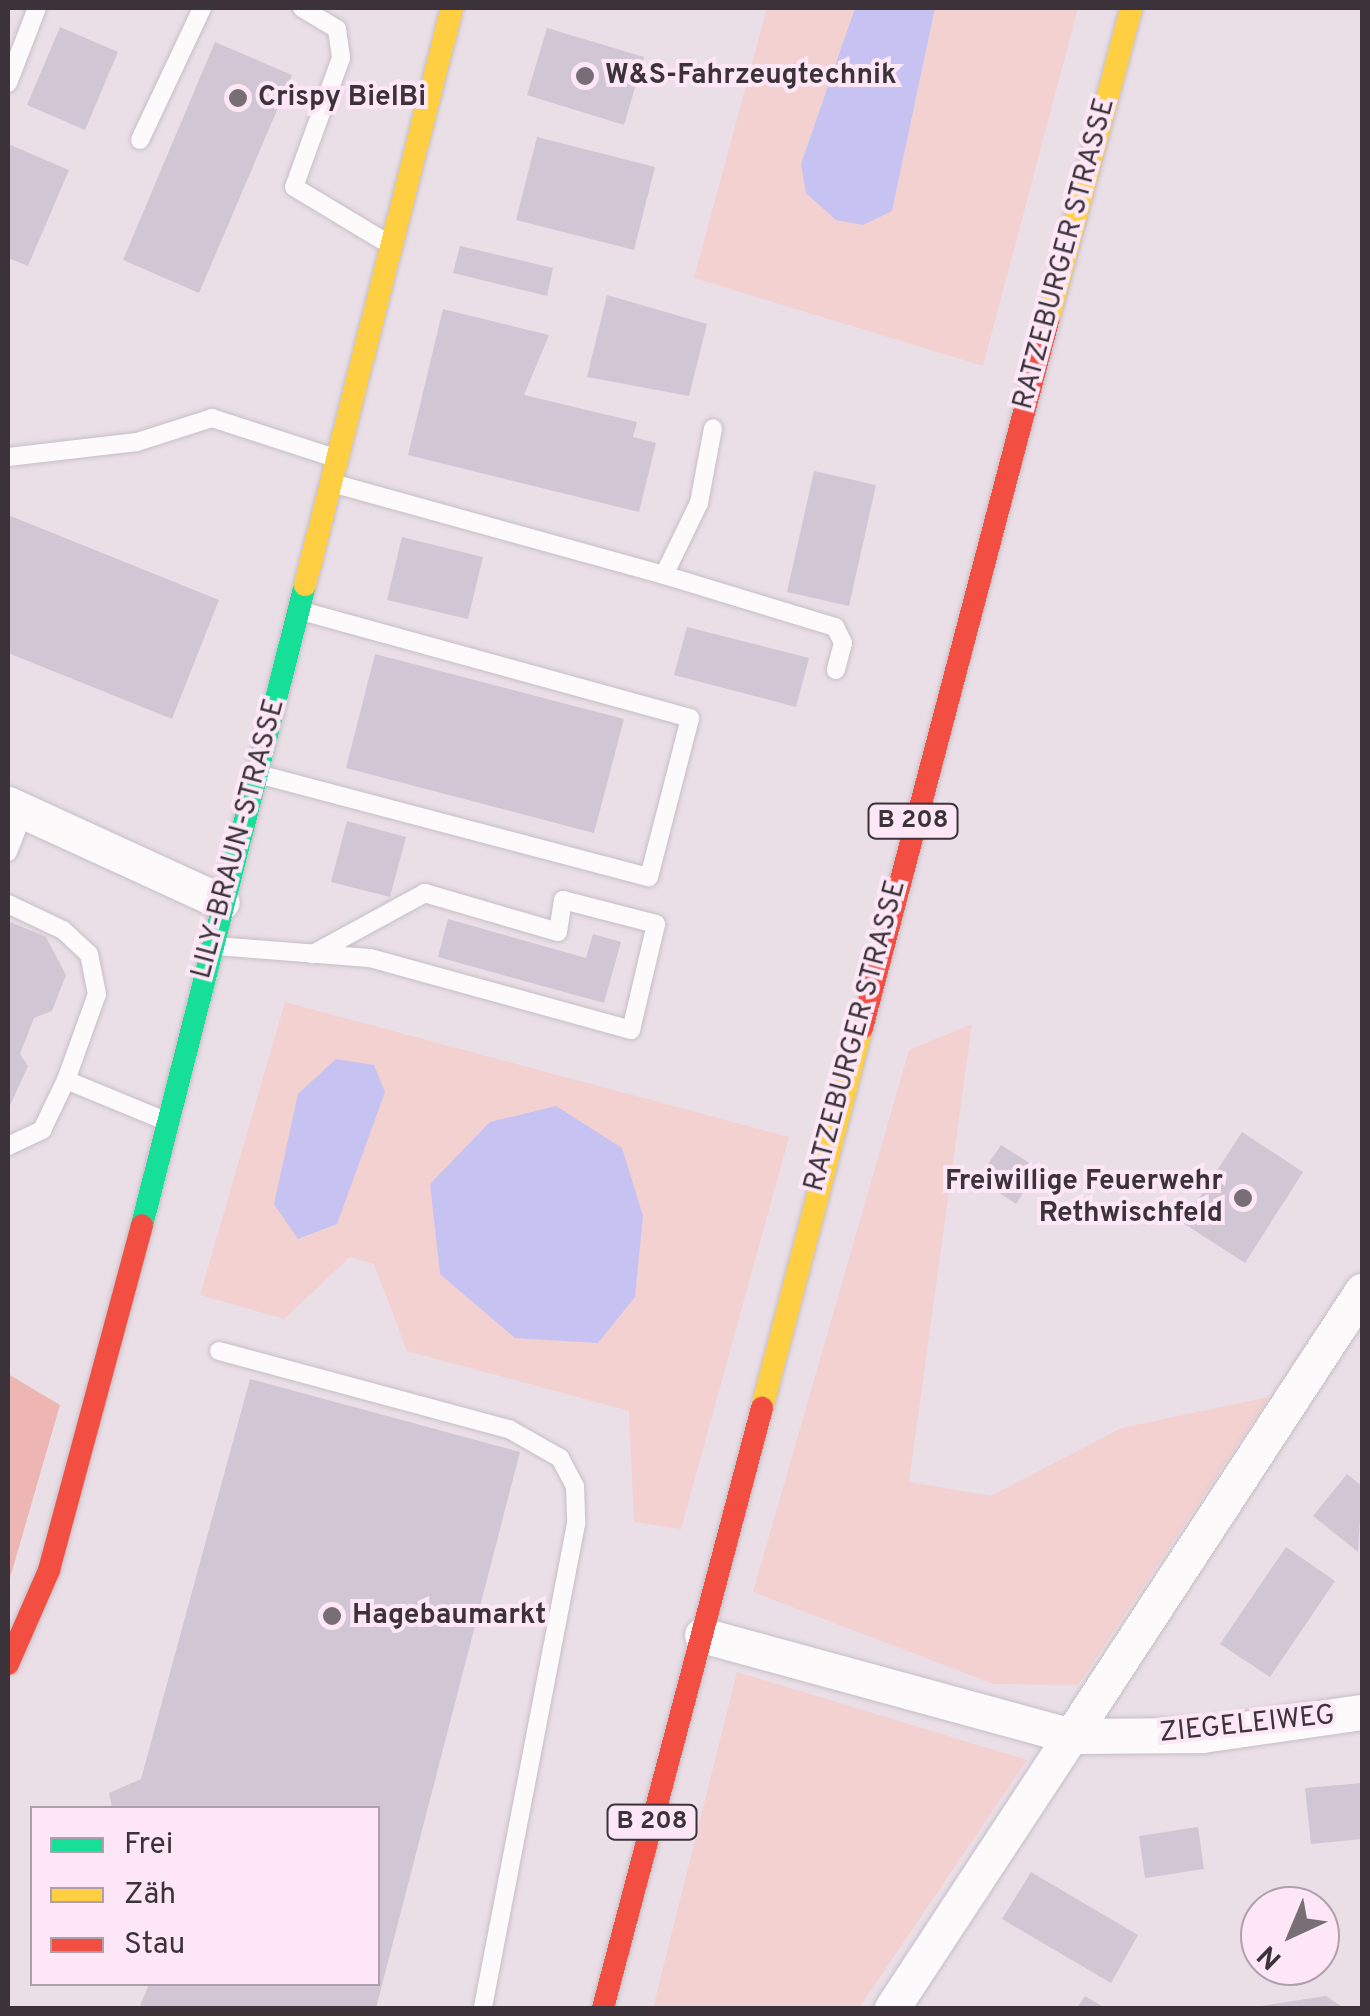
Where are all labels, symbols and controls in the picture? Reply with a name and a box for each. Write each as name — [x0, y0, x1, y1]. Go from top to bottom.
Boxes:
place label: W&S-Fahrzeugtechnik — [605, 59, 897, 93]
marker: W&S-Fahrzeugtechnik — [574, 65, 596, 87]
place label: Crispy BielBi — [258, 81, 426, 115]
marker: Crispy BielBi — [227, 87, 249, 109]
street label: RATZEBURGER STRASSE — [1007, 95, 1123, 413]
street label: LILY-BRAUN-STRASSE — [185, 695, 293, 983]
road number: B 208 — [866, 801, 960, 841]
street label: RATZEBURGER STRASSE — [798, 877, 914, 1195]
place label: Freiwillige Feuerwehr Rethwischfeld — [945, 1165, 1223, 1231]
marker: Freiwillige Feuerwehr Rethwischfeld — [1232, 1187, 1254, 1209]
place label: Hagebaumarkt — [352, 1599, 546, 1633]
marker: Hagebaumarkt — [321, 1605, 343, 1627]
street label: ZIEGELEIWEG — [1158, 1699, 1336, 1751]
road number: B 208 — [604, 1802, 700, 1842]
legend — [30, 1806, 380, 1986]
text: Frei — [124, 1827, 173, 1864]
text: Zäh — [124, 1877, 176, 1914]
north arrow — [1240, 1886, 1340, 1986]
text: Stau — [124, 1927, 185, 1964]
text: N — [1251, 1936, 1290, 1976]

